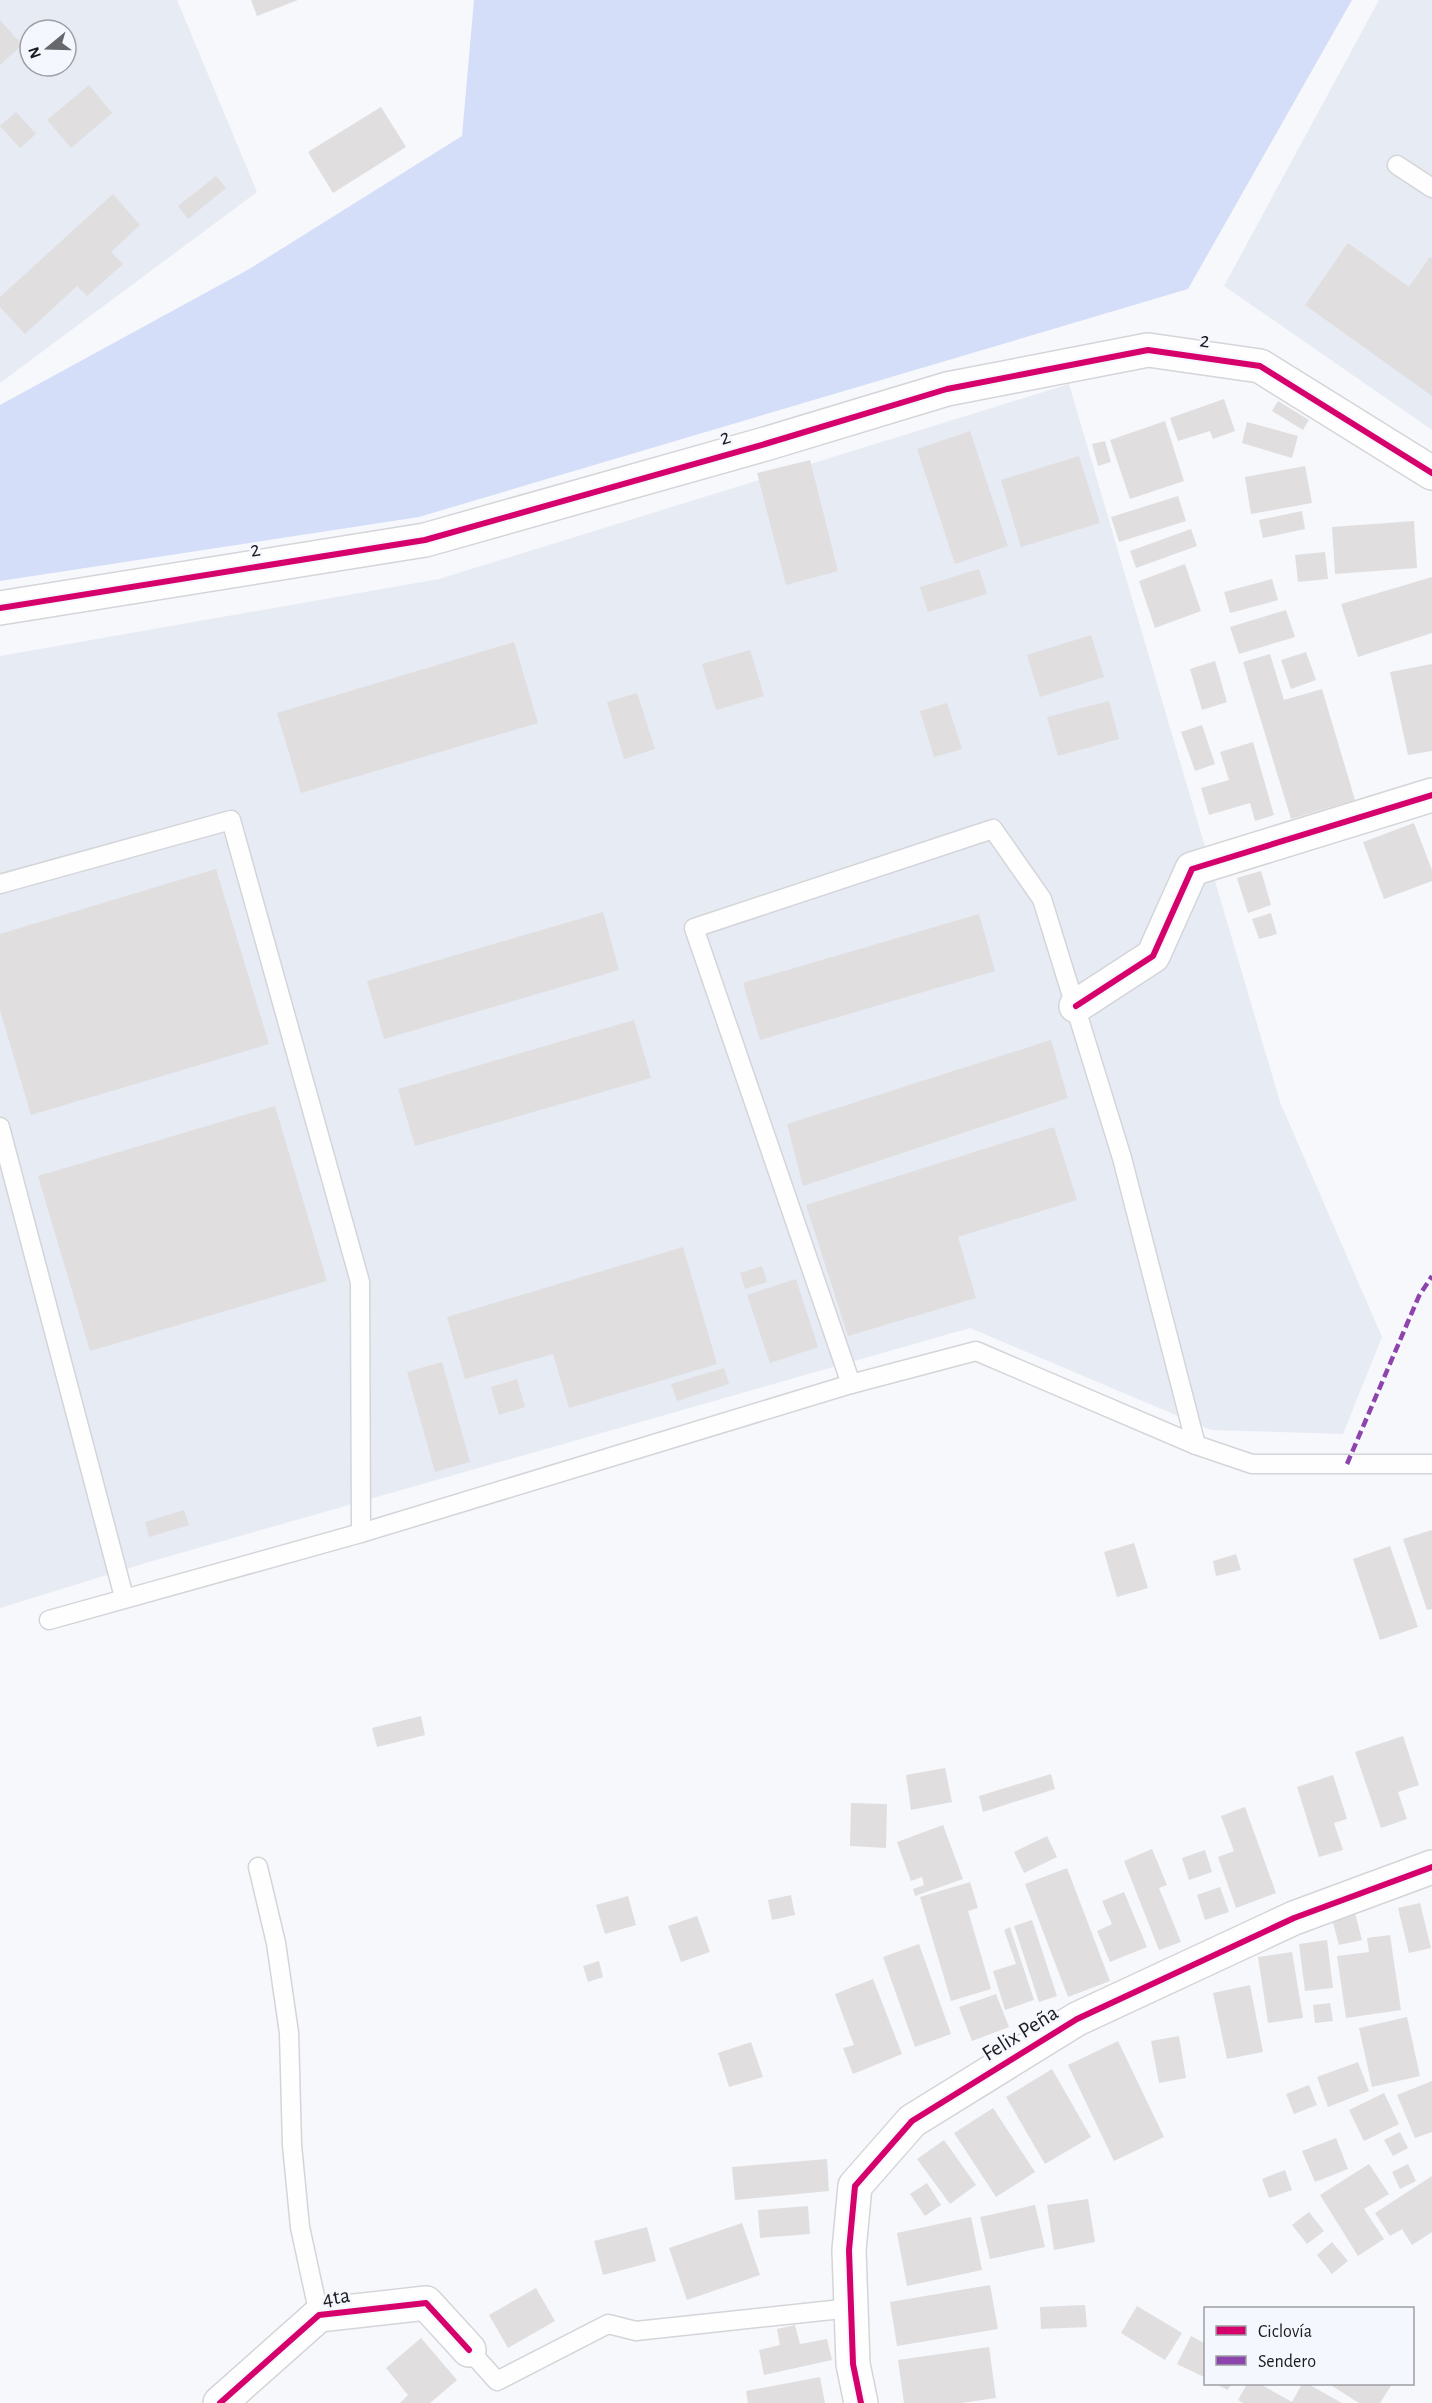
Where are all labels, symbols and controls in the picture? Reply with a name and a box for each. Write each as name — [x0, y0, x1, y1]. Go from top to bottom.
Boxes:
north arrow — [18, 18, 78, 78]
text: N — [25, 45, 44, 60]
street label: 2 — [1199, 328, 1211, 352]
street label: 2 — [717, 425, 733, 449]
street label: 2 — [248, 537, 262, 561]
street label: Felix Peña — [978, 2001, 1062, 2065]
street label: 4ta — [320, 2284, 352, 2310]
legend — [1204, 2307, 1414, 2385]
text: Ciclovía — [1258, 2323, 1312, 2341]
text: Sendero — [1258, 2353, 1316, 2371]

